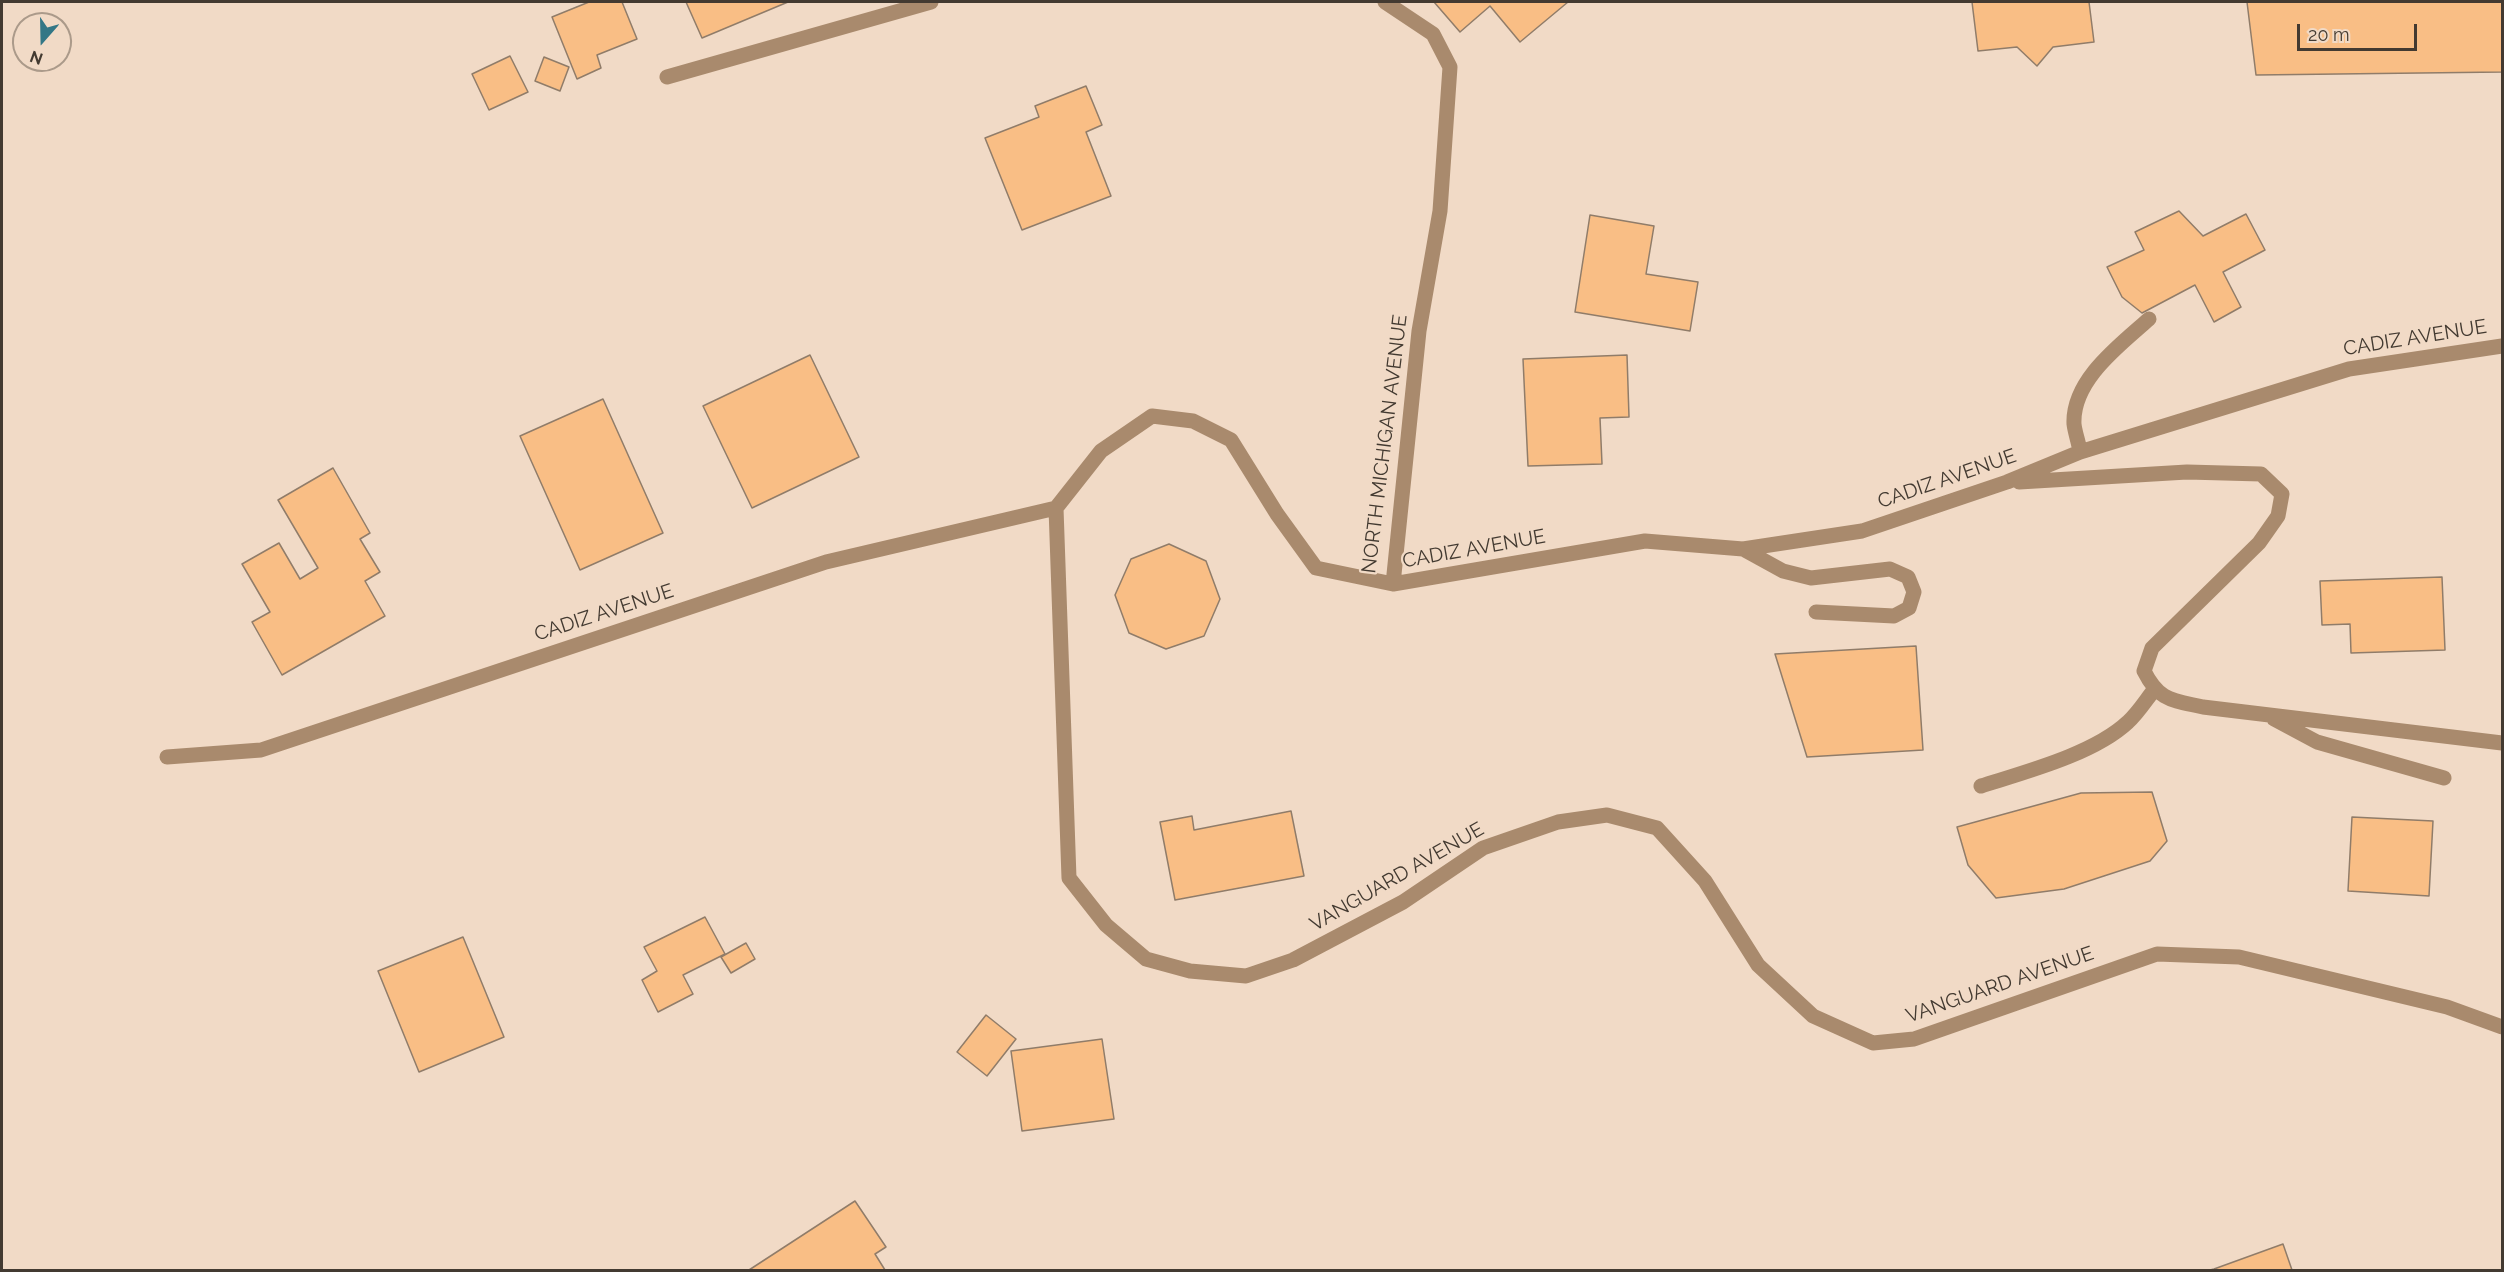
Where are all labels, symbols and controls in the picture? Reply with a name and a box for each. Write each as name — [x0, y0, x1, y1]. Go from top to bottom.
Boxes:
north arrow — [12, 12, 72, 72]
scale bar — [2300, 12, 2420, 50]
text: 20 m — [2308, 24, 2350, 45]
text: N — [27, 46, 45, 69]
street label: NORTH MICHIGAN AVENUE — [1357, 313, 1413, 575]
street label: CADIZ AVENUE — [2342, 315, 2488, 361]
street label: CADIZ AVENUE — [1875, 444, 2019, 514]
street label: CADIZ AVENUE — [1401, 525, 1547, 573]
street label: CADIZ AVENUE — [531, 579, 677, 647]
street label: VANGUARD AVENUE — [1306, 817, 1488, 937]
street label: VANGUARD AVENUE — [1903, 942, 2097, 1028]

